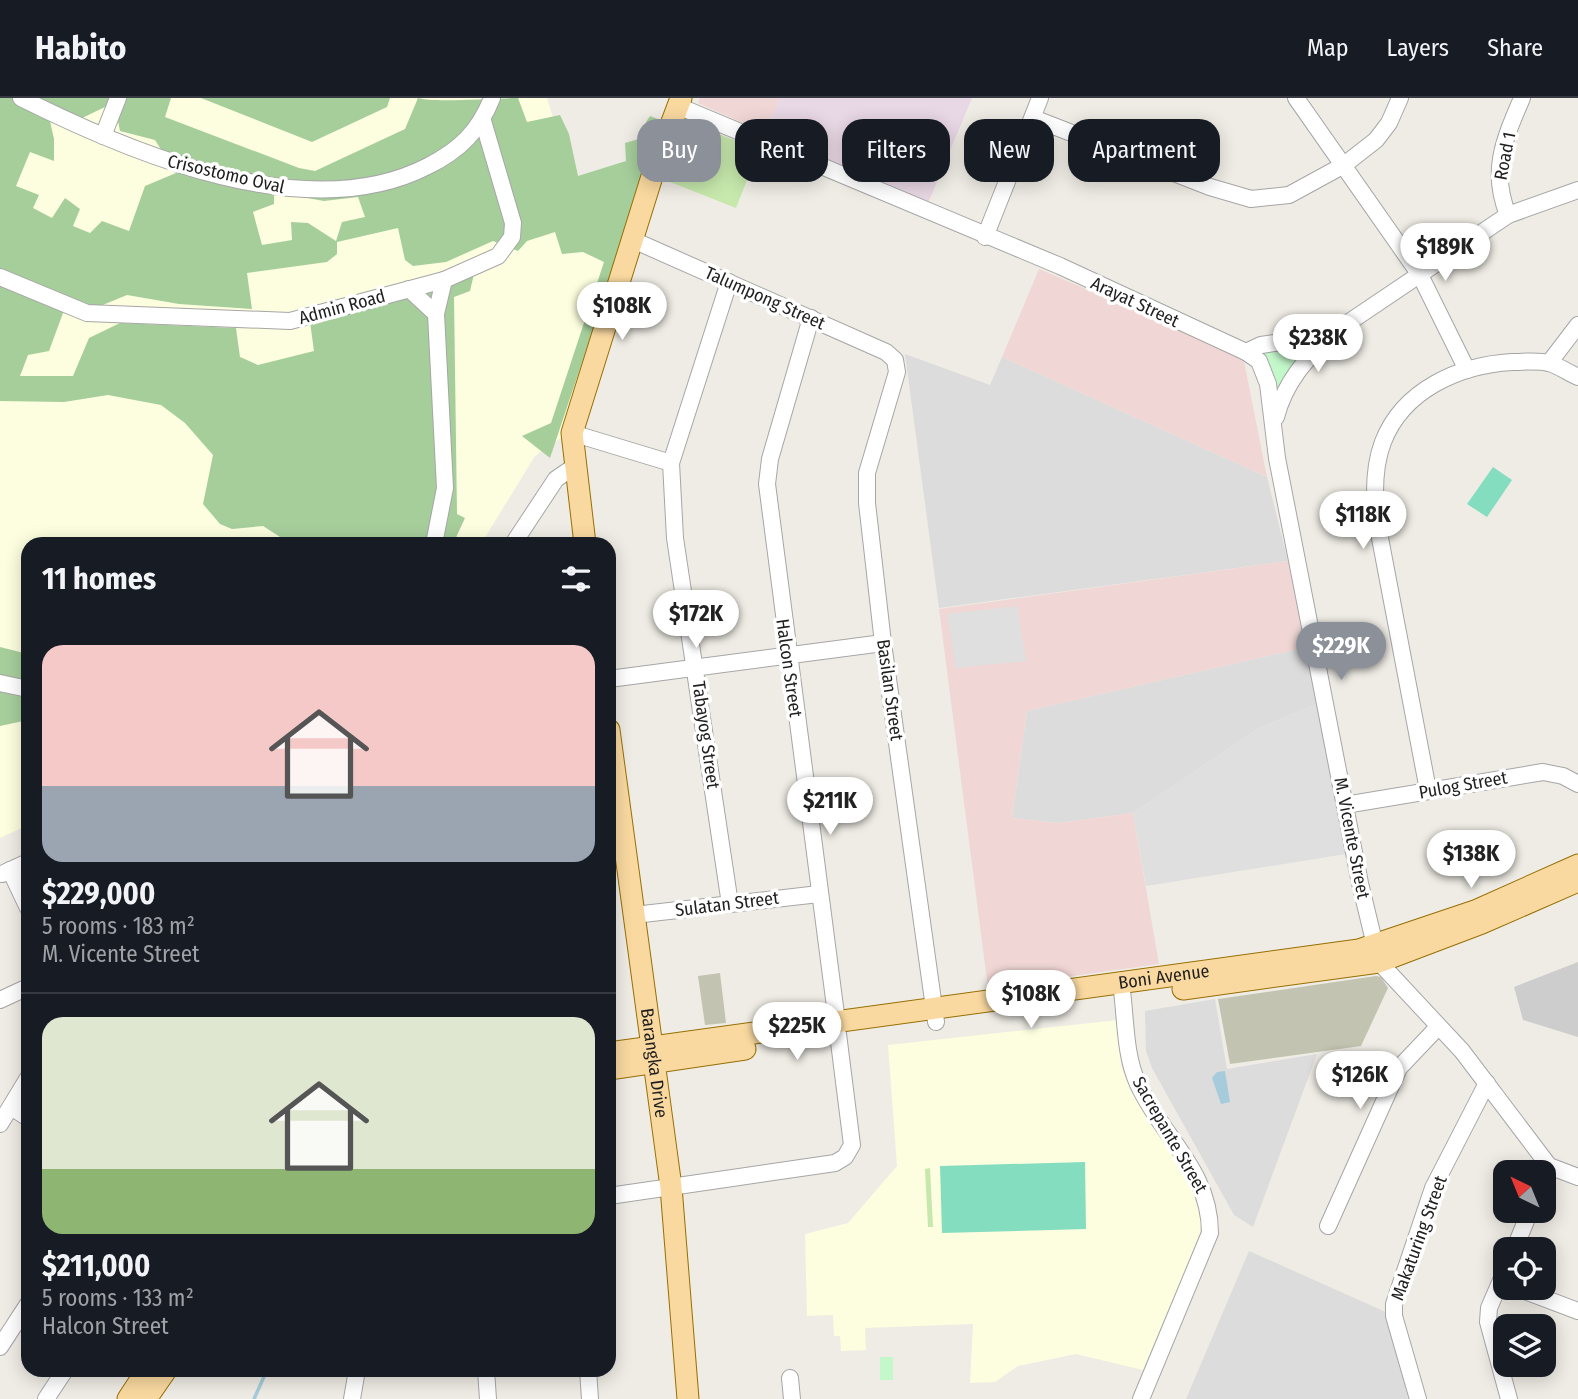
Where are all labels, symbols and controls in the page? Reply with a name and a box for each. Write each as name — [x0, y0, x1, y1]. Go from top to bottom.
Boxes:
text: Habito — [35, 28, 126, 68]
text: Map — [1307, 34, 1349, 62]
text: Layers — [1387, 34, 1449, 62]
text: Share — [1487, 34, 1543, 62]
chip: Buy — [637, 119, 721, 182]
chip: Rent — [735, 119, 828, 182]
chip: Filters — [842, 119, 950, 182]
chip: New — [964, 119, 1054, 182]
chip: Apartment — [1068, 119, 1220, 182]
street label: Road 1 — [1490, 130, 1520, 182]
street label: Crisostomo Oval — [165, 150, 287, 198]
pin: $189K — [1396, 223, 1494, 283]
text: $189K — [1416, 232, 1474, 260]
street label: Talumpong Street — [701, 262, 829, 334]
street label: Arayat Street — [1087, 272, 1183, 332]
pin: $108K — [573, 282, 671, 342]
street label: Admin Road — [296, 285, 388, 329]
text: $108K — [593, 291, 651, 319]
pin: $238K — [1269, 314, 1367, 374]
text: $238K — [1289, 323, 1347, 351]
pin: $118K — [1314, 491, 1412, 551]
text: $118K — [1335, 500, 1391, 528]
icon: filters — [557, 560, 595, 598]
text: 11 homes — [42, 561, 156, 597]
pin: $172K — [647, 590, 745, 650]
text: $172K — [669, 599, 723, 627]
street label: Halcon Street — [771, 617, 807, 719]
pin: $229K — [1292, 622, 1390, 682]
text: $229K — [1312, 631, 1370, 659]
street label: Basilan Street — [872, 638, 908, 742]
street label: Tabayog Street — [688, 680, 724, 790]
icon: home — [256, 691, 382, 817]
street label: Pulog Street — [1417, 766, 1509, 804]
street label: M. Vicente Street — [1329, 775, 1375, 901]
pin: $211K — [781, 778, 879, 837]
text: $211K — [803, 786, 857, 814]
pin: $138K — [1422, 830, 1520, 890]
text: $138K — [1443, 839, 1499, 867]
text: $229,000 — [42, 876, 155, 912]
street label: Sulatan Street — [674, 887, 780, 921]
text: 5 rooms · 183 m² — [42, 912, 195, 940]
text: M. Vicente Street — [42, 940, 200, 968]
street label: Boni Avenue — [1117, 960, 1211, 994]
pin: $108K — [982, 970, 1080, 1030]
text: $108K — [1002, 979, 1060, 1007]
pin: $225K — [748, 1002, 846, 1062]
street label: Barangka Drive — [636, 1007, 673, 1119]
text: $225K — [768, 1011, 826, 1039]
pin: $126K — [1311, 1052, 1409, 1111]
text: $126K — [1332, 1060, 1388, 1088]
icon: home — [256, 1063, 382, 1189]
street label: Sacrepante Street — [1128, 1073, 1212, 1197]
north arrow — [1493, 1160, 1556, 1223]
map controls — [1493, 1160, 1556, 1377]
street label: Makaturing Street — [1386, 1173, 1452, 1303]
button: locate — [1493, 1237, 1556, 1300]
text: $211,000 — [42, 1248, 150, 1284]
text: 5 rooms · 133 m² — [42, 1284, 194, 1312]
text: Halcon Street — [42, 1312, 169, 1340]
button: layers — [1493, 1314, 1556, 1377]

